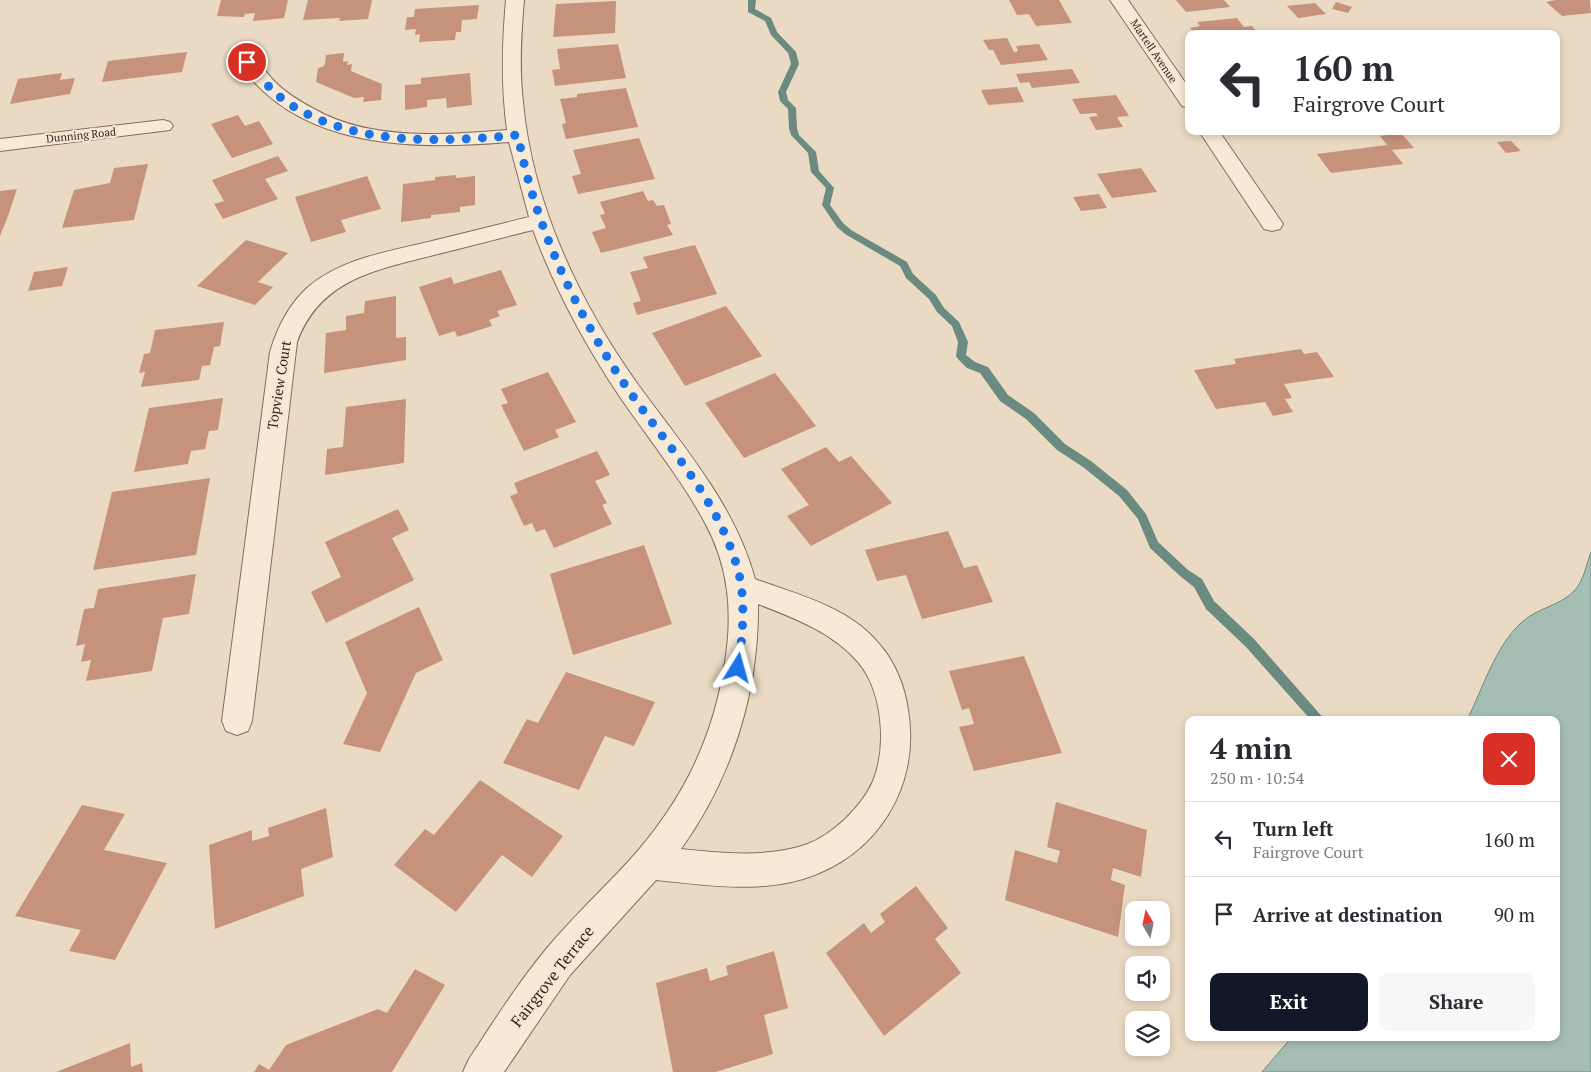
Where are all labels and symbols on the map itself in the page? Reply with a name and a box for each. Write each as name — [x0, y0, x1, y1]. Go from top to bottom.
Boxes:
street label: Martell Avenue — [1127, 16, 1181, 86]
pin — [226, 41, 268, 83]
street label: Dunning Road — [45, 124, 117, 146]
street label: Topview Court — [262, 338, 295, 431]
position arrow — [711, 641, 763, 693]
north arrow — [1125, 901, 1170, 946]
street label: Fairgrove Terrace — [505, 921, 599, 1031]

